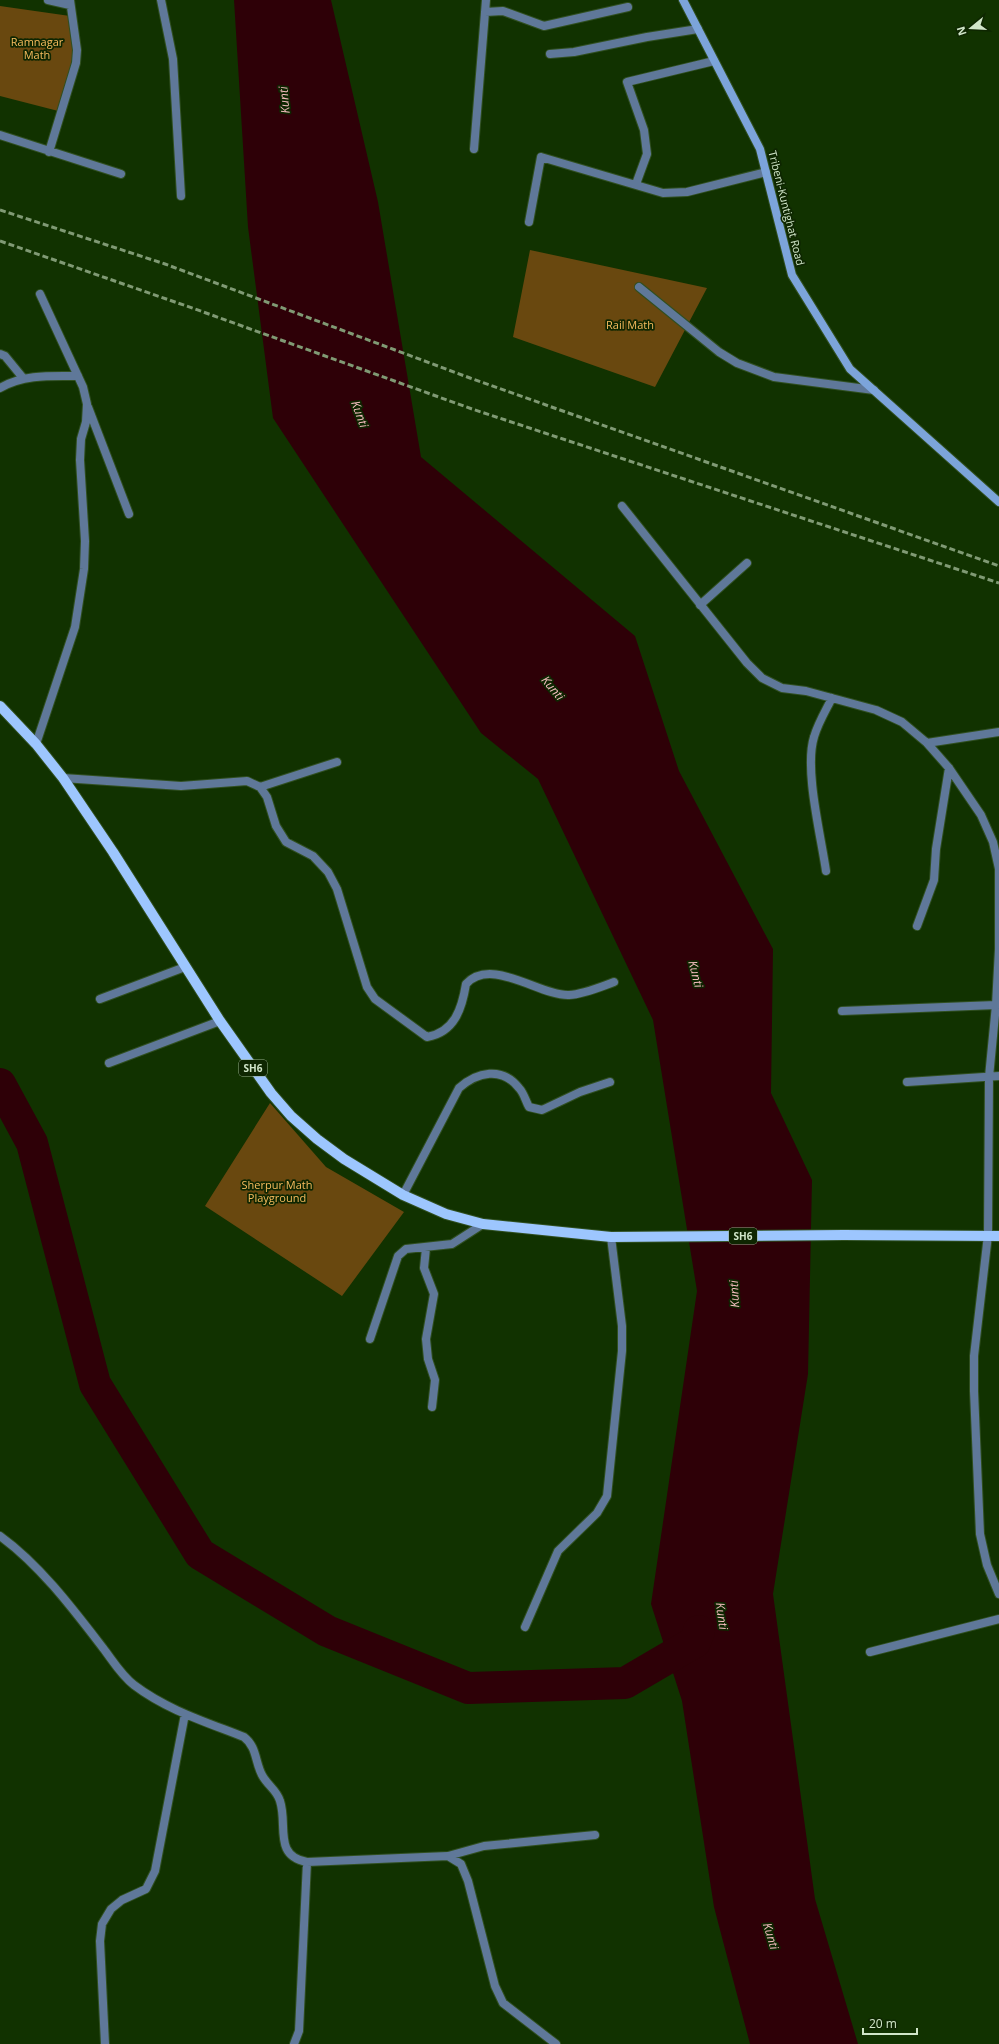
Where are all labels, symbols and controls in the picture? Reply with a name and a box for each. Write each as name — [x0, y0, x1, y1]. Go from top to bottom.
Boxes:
north arrow — [951, 8, 991, 48]
text: N — [952, 25, 970, 38]
park label: Ramnagar Math — [11, 34, 64, 62]
water label: Kunti — [274, 85, 294, 114]
street label: Tribeni-Kuntighat Road — [765, 149, 809, 267]
park label: Rail Math — [606, 317, 654, 332]
water label: Kunti — [347, 398, 373, 431]
water label: Kunti — [538, 672, 569, 705]
water label: Kunti — [684, 959, 708, 990]
road number: SH6 — [239, 1060, 267, 1076]
park label: Sherpur Math Playground — [242, 1177, 312, 1205]
road number: SH6 — [729, 1228, 757, 1244]
water label: Kunti — [725, 1279, 743, 1308]
water label: Kunti — [712, 1601, 732, 1632]
water label: Kunti — [759, 1920, 783, 1953]
scale bar — [863, 2010, 917, 2036]
text: 20 m — [869, 2015, 897, 2032]

